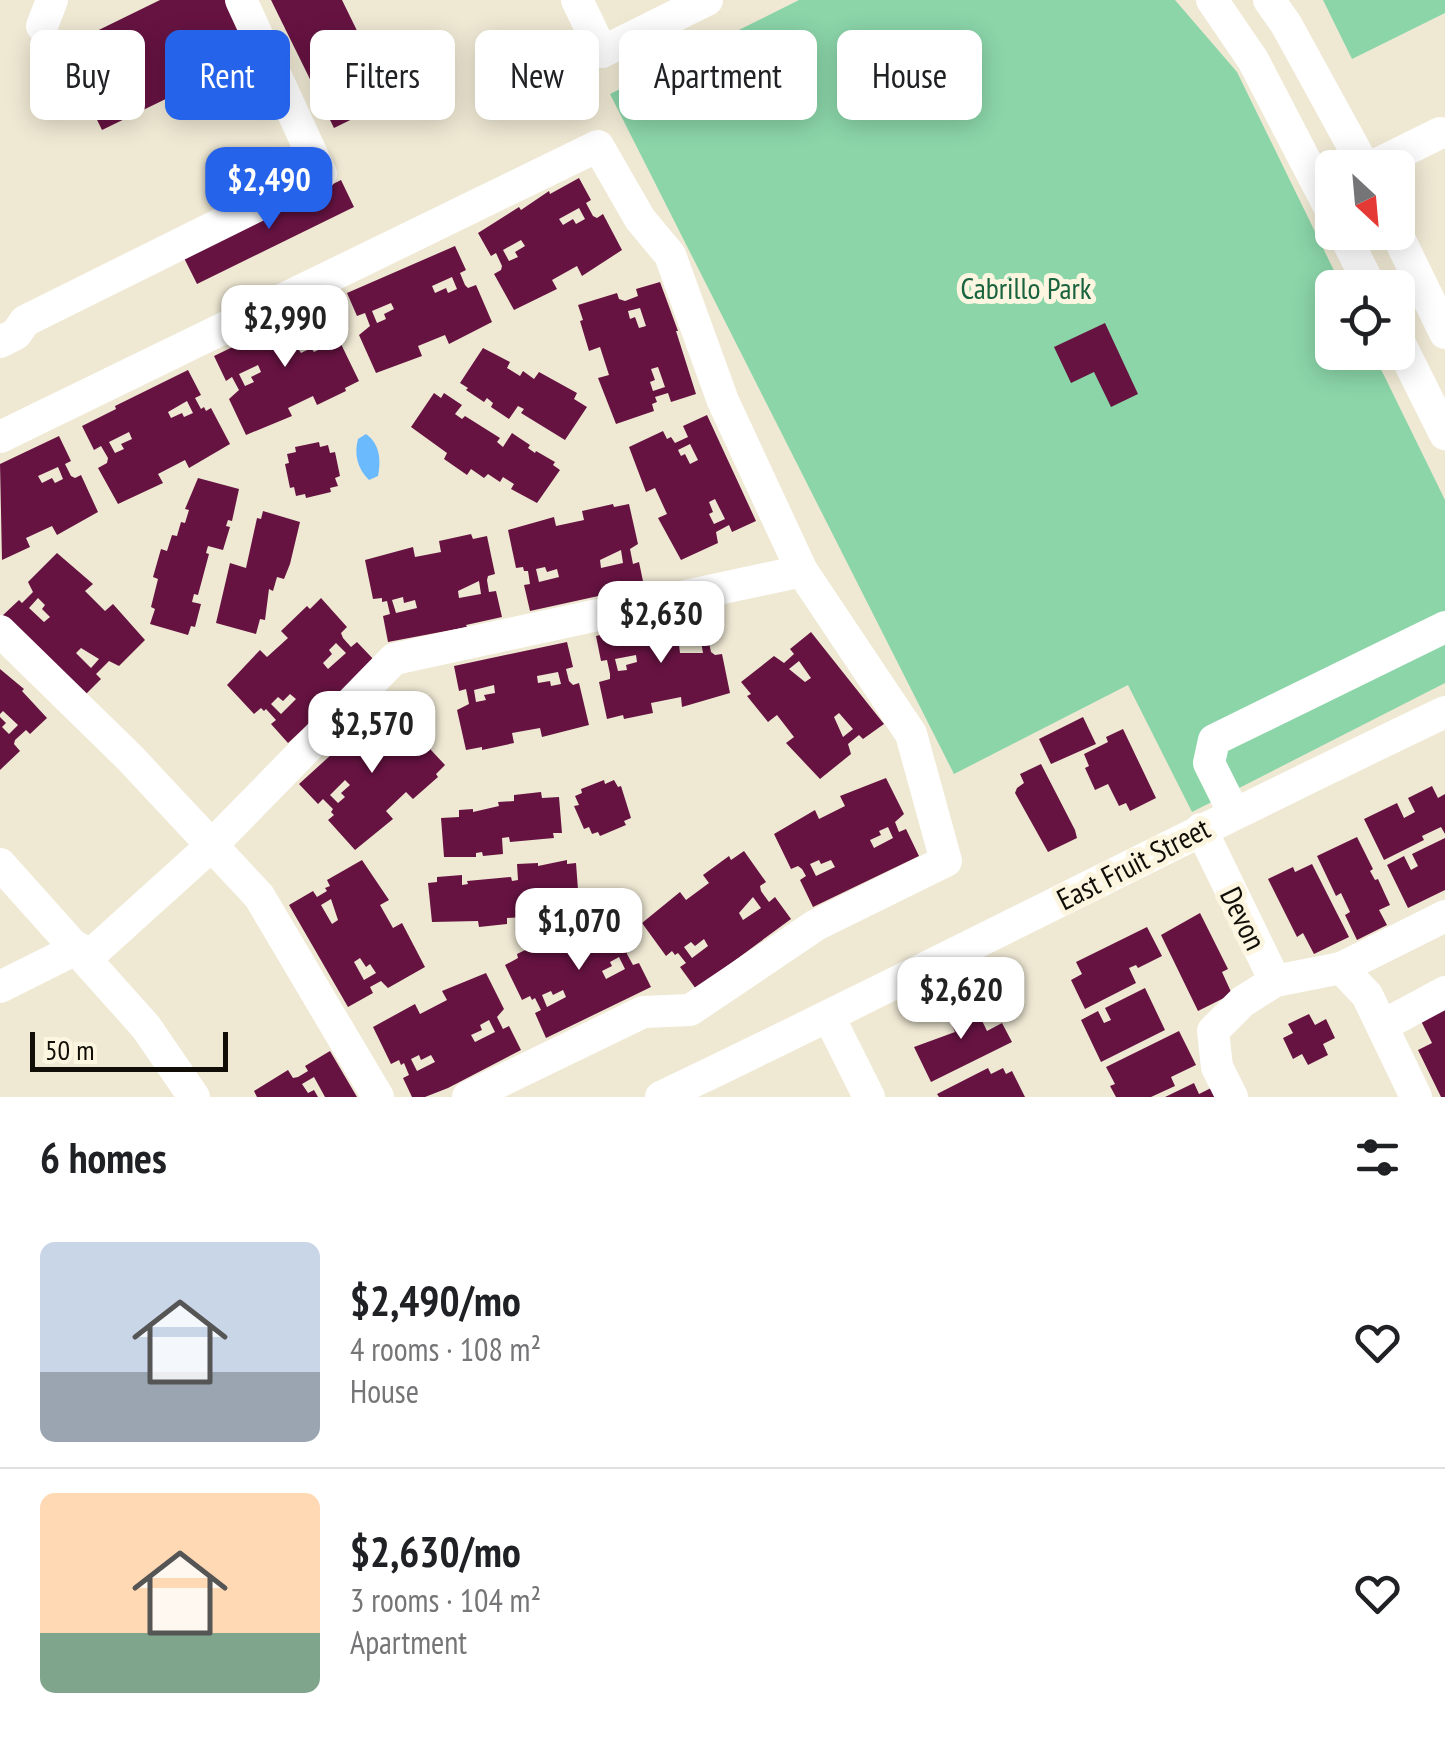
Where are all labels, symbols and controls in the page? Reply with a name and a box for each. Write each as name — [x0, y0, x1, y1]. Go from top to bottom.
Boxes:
chip: Buy — [30, 30, 145, 120]
chip: Rent — [165, 30, 290, 120]
chip: Filters — [310, 30, 455, 120]
chip: New — [475, 30, 599, 120]
chip: Apartment — [619, 30, 817, 120]
chip: House — [837, 30, 982, 120]
pin: $2,490 — [188, 147, 350, 232]
north arrow — [1315, 150, 1415, 250]
map controls — [1315, 150, 1415, 370]
text: $2,490 — [227, 158, 311, 200]
park label: Cabrillo Park — [961, 268, 1092, 307]
button: locate — [1315, 270, 1415, 370]
pin: $2,990 — [204, 285, 366, 370]
text: $2,990 — [243, 296, 327, 338]
pin: $2,630 — [580, 581, 742, 666]
text: $2,630 — [619, 592, 703, 634]
pin: $2,570 — [291, 691, 453, 776]
text: $2,570 — [330, 702, 414, 744]
street label: East Fruit Street — [1050, 808, 1217, 918]
street label: Devon — [1212, 880, 1276, 956]
pin: $1,070 — [498, 888, 660, 973]
text: $1,070 — [537, 899, 621, 941]
pin: $2,620 — [880, 957, 1042, 1042]
text: $2,620 — [919, 968, 1003, 1010]
scale bar — [30, 1027, 228, 1072]
text: 50 m — [45, 1031, 94, 1068]
text: 6 homes — [40, 1130, 167, 1185]
icon: filters — [1350, 1130, 1405, 1185]
text: $2,490/mo — [350, 1273, 521, 1328]
icon: home — [120, 1282, 240, 1402]
icon: heart — [1350, 1315, 1405, 1370]
text: 4 rooms · 108 m² — [350, 1328, 541, 1370]
text: House — [350, 1370, 419, 1412]
text: $2,630/mo — [350, 1524, 521, 1579]
icon: home — [120, 1533, 240, 1653]
icon: heart — [1350, 1566, 1405, 1621]
text: 3 rooms · 104 m² — [350, 1579, 541, 1621]
text: Apartment — [350, 1621, 467, 1663]

